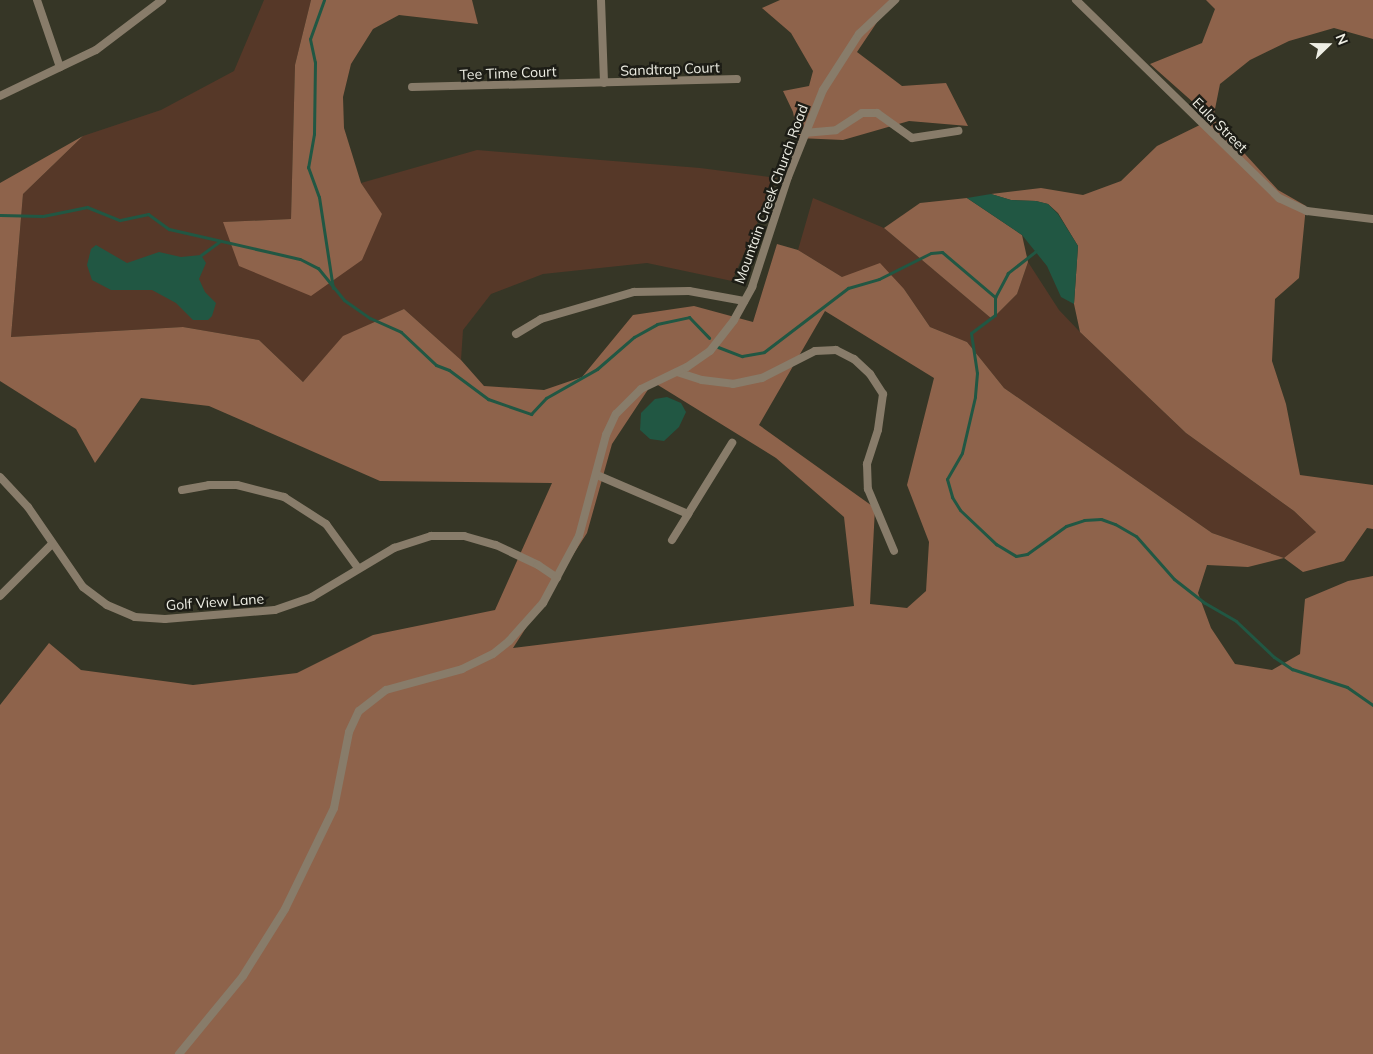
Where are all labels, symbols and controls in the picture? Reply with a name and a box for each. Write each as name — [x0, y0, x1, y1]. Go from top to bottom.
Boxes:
north arrow — [1303, 20, 1353, 70]
text: N — [1332, 31, 1352, 48]
street label: Sandtrap Court — [620, 59, 720, 79]
street label: Tee Time Court — [459, 63, 557, 83]
street label: Eula Street — [1189, 94, 1251, 156]
street label: Mountain Creek Church Road — [731, 102, 811, 286]
street label: Golf View Lane — [165, 590, 265, 614]

